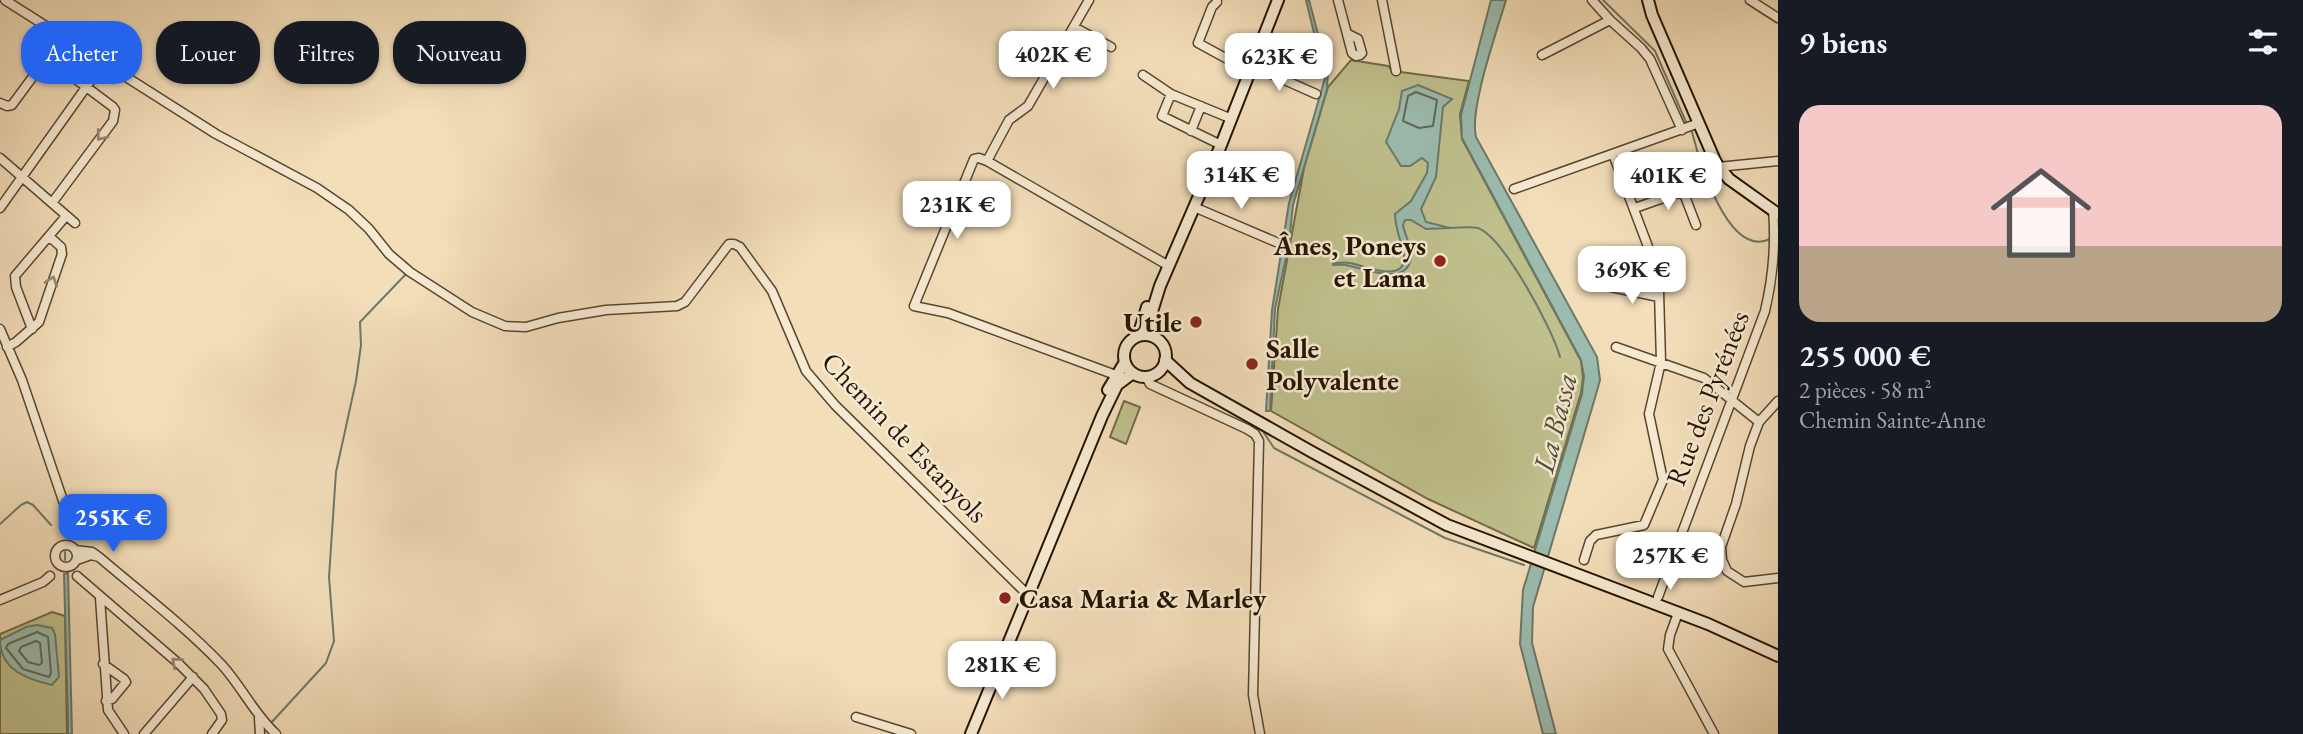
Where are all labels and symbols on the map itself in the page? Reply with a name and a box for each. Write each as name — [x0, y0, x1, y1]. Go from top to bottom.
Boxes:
pin: 402K € — [996, 32, 1110, 91]
pin: 623K € — [1222, 34, 1336, 93]
one-way arrow — [97, 128, 109, 141]
pin: 314K € — [1184, 152, 1298, 211]
pin: 401K € — [1611, 152, 1725, 212]
pin: 231K € — [900, 182, 1014, 241]
place label: Ânes, Poneys et Lama — [1273, 227, 1427, 295]
pin: 369K € — [1575, 246, 1689, 306]
marker: Ânes, Poneys et Lama — [1432, 253, 1448, 269]
one-way arrow — [44, 275, 59, 287]
place label: Utile — [1123, 304, 1182, 340]
street label: Rue des Pyrénées — [1657, 305, 1757, 491]
marker: Utile — [1188, 314, 1204, 330]
place label: Salle Polyvalente — [1266, 330, 1399, 398]
street label: Chemin de Estanyols — [814, 344, 996, 530]
marker: Salle Polyvalente — [1244, 356, 1260, 372]
water label: La Bassa — [1523, 369, 1586, 478]
pin: 255K € — [56, 494, 170, 554]
pin: 257K € — [1613, 532, 1727, 592]
place label: Casa Maria & Marley — [1019, 580, 1267, 616]
marker: Casa Maria & Marley — [997, 590, 1013, 606]
pin: 281K € — [945, 642, 1059, 701]
one-way arrow — [171, 658, 184, 670]

